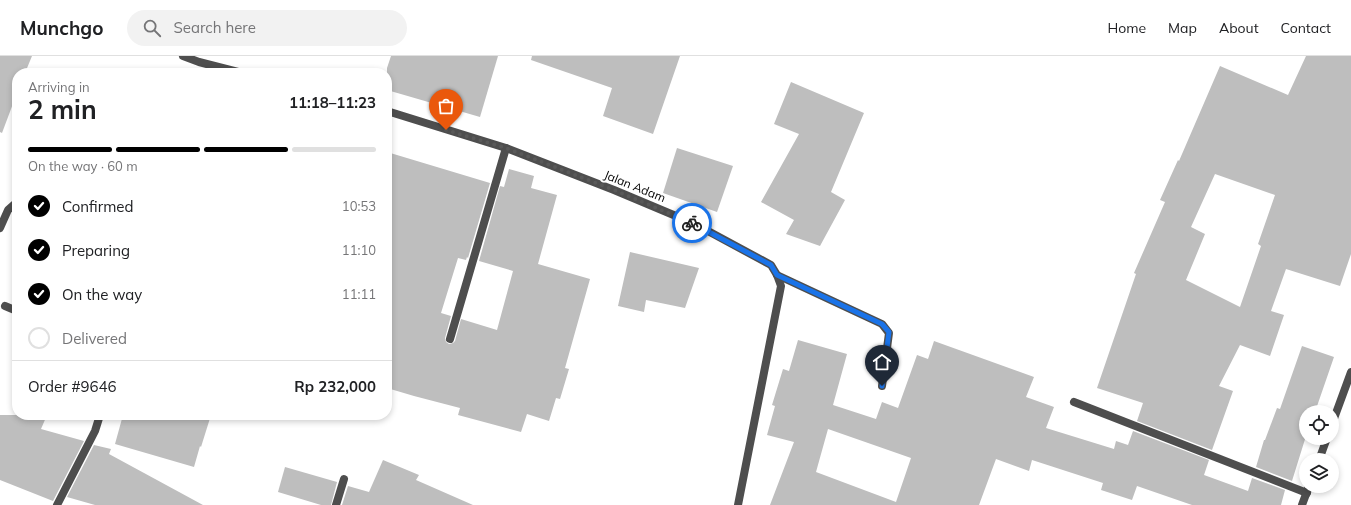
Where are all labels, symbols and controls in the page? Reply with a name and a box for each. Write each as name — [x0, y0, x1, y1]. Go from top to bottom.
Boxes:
search box — [127, 10, 407, 46]
text: Munchgo — [20, 16, 103, 40]
icon: search — [141, 17, 163, 39]
text: Search here — [173, 18, 256, 37]
text: Home — [1107, 19, 1146, 37]
text: Map — [1168, 19, 1197, 37]
text: About — [1219, 19, 1259, 37]
text: Contact — [1281, 19, 1331, 37]
text: Arriving in — [28, 79, 90, 95]
pin — [429, 89, 463, 130]
text: 2 min — [28, 93, 97, 126]
text: 11:18–11:23 — [289, 93, 376, 112]
icon: bag — [435, 95, 457, 117]
text: On the way · 60 m — [28, 158, 138, 174]
street label: Jalan Adam — [602, 167, 668, 205]
icon: check — [28, 195, 50, 217]
text: Confirmed — [62, 197, 133, 216]
text: 10:53 — [342, 198, 376, 214]
courier — [672, 203, 712, 243]
icon: bike — [681, 212, 703, 234]
icon: check — [28, 239, 50, 261]
text: Preparing — [62, 241, 130, 260]
text: 11:10 — [342, 242, 376, 258]
icon: check — [28, 283, 50, 305]
text: On the way — [62, 285, 142, 304]
text: 11:11 — [342, 286, 376, 302]
text: Delivered — [62, 329, 127, 348]
pin — [865, 345, 899, 386]
icon: home — [871, 351, 893, 373]
text: Order #9646 — [28, 377, 116, 396]
text: Rp 232,000 — [294, 377, 376, 396]
map controls — [1299, 405, 1339, 493]
button: locate — [1299, 405, 1339, 445]
button: layers — [1299, 453, 1339, 493]

